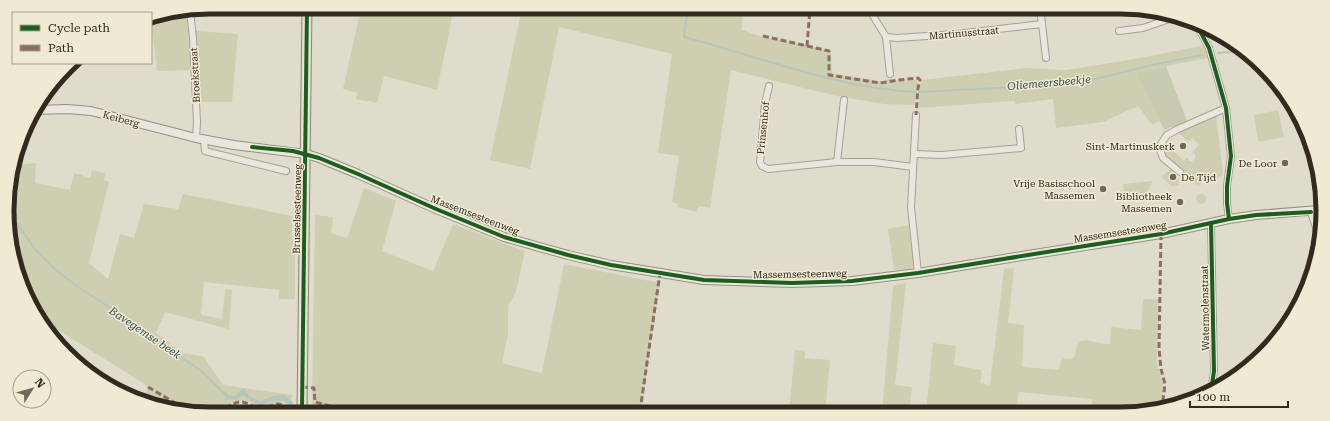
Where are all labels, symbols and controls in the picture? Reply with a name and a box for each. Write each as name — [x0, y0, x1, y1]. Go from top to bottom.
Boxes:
legend — [12, 12, 152, 64]
text: Cycle path — [48, 21, 110, 35]
street label: Martinusstraat — [929, 24, 1000, 42]
text: Path — [48, 41, 74, 55]
street label: Broekstraat — [188, 47, 202, 103]
water label: Oliemeersbeekje — [1007, 73, 1092, 93]
street label: Prinsenhof — [755, 100, 771, 155]
street label: Keiberg — [102, 109, 141, 129]
place label: Sint-Martinuskerk — [1086, 141, 1176, 152]
marker: Sint-Martinuskerk — [1178, 141, 1188, 151]
place label: De Loor — [1239, 158, 1277, 169]
marker: De Loor — [1280, 158, 1290, 168]
street label: Brusselsesteenweg — [291, 164, 303, 254]
marker: De Tijd — [1168, 172, 1178, 182]
place label: De Tijd — [1181, 172, 1217, 183]
place label: Vrije Basisschool Massemen — [1013, 178, 1096, 201]
marker: Vrije Basisschool Massemen — [1098, 184, 1108, 194]
place label: Bibliotheek Massemen — [1116, 191, 1173, 214]
street label: Massemsesteenweg — [429, 193, 521, 237]
marker: Bibliotheek Massemen — [1175, 197, 1185, 207]
street label: Massemsesteenweg — [1073, 219, 1168, 245]
street label: Watermolenstraat — [1199, 265, 1211, 351]
street label: Massemsesteenweg — [753, 268, 847, 280]
water label: Bavegemse beek — [106, 304, 183, 362]
north arrow — [12, 369, 52, 409]
text: N — [32, 376, 48, 391]
scale bar — [1190, 383, 1288, 409]
text: 100 m — [1196, 390, 1230, 404]

